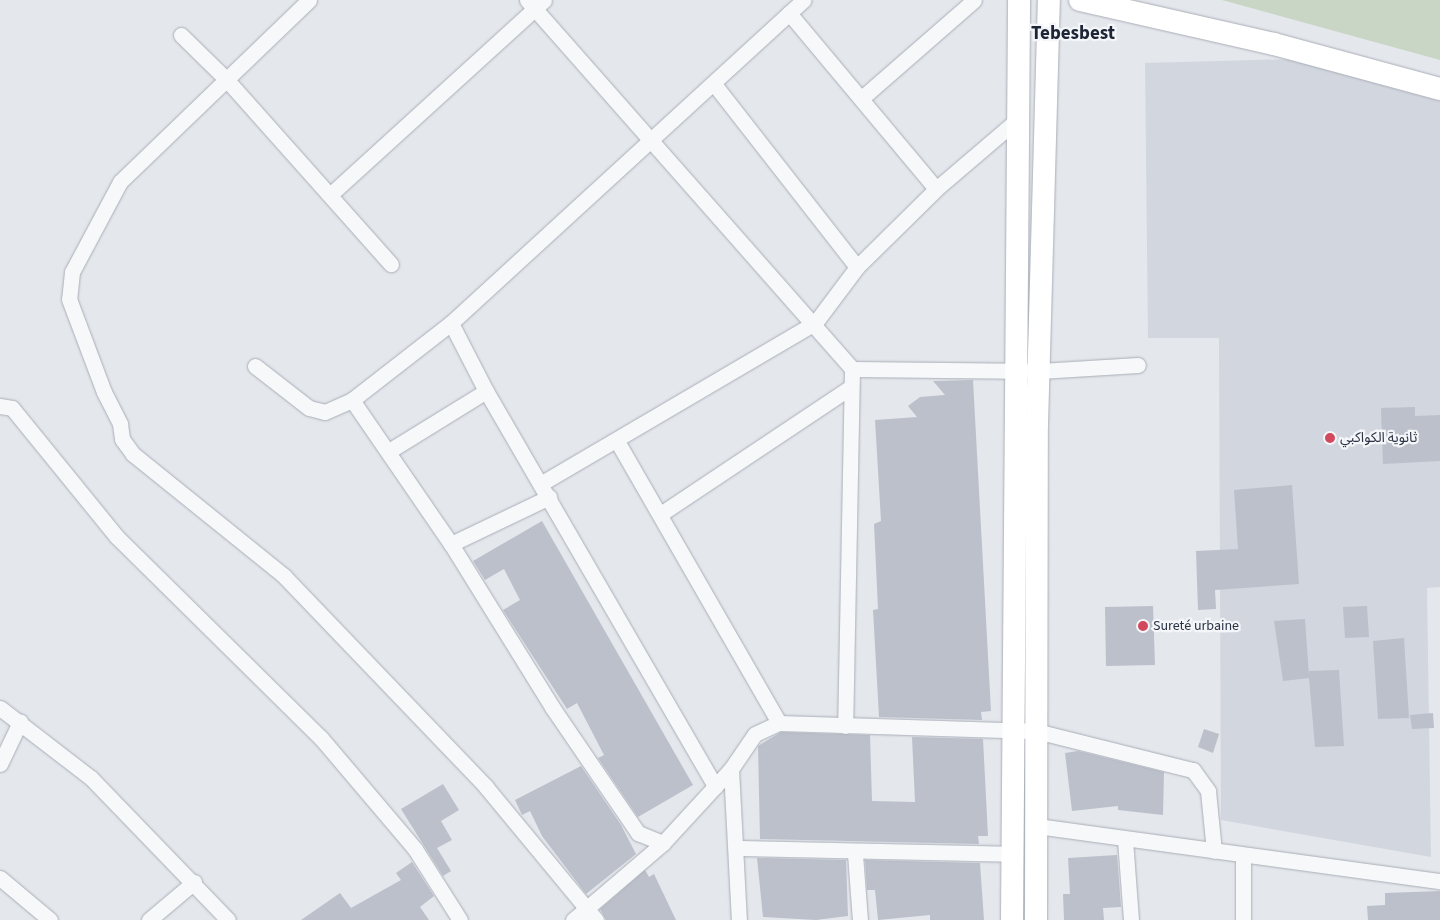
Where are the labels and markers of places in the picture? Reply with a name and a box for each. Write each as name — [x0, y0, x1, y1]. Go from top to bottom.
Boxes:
place label: ثانوية الكواكبي — [1340, 430, 1417, 446]
marker: ثانوية الكواكبي — [1324, 432, 1336, 444]
place label: Sureté urbaine — [1153, 618, 1239, 634]
marker: Sureté urbaine — [1137, 620, 1149, 632]

